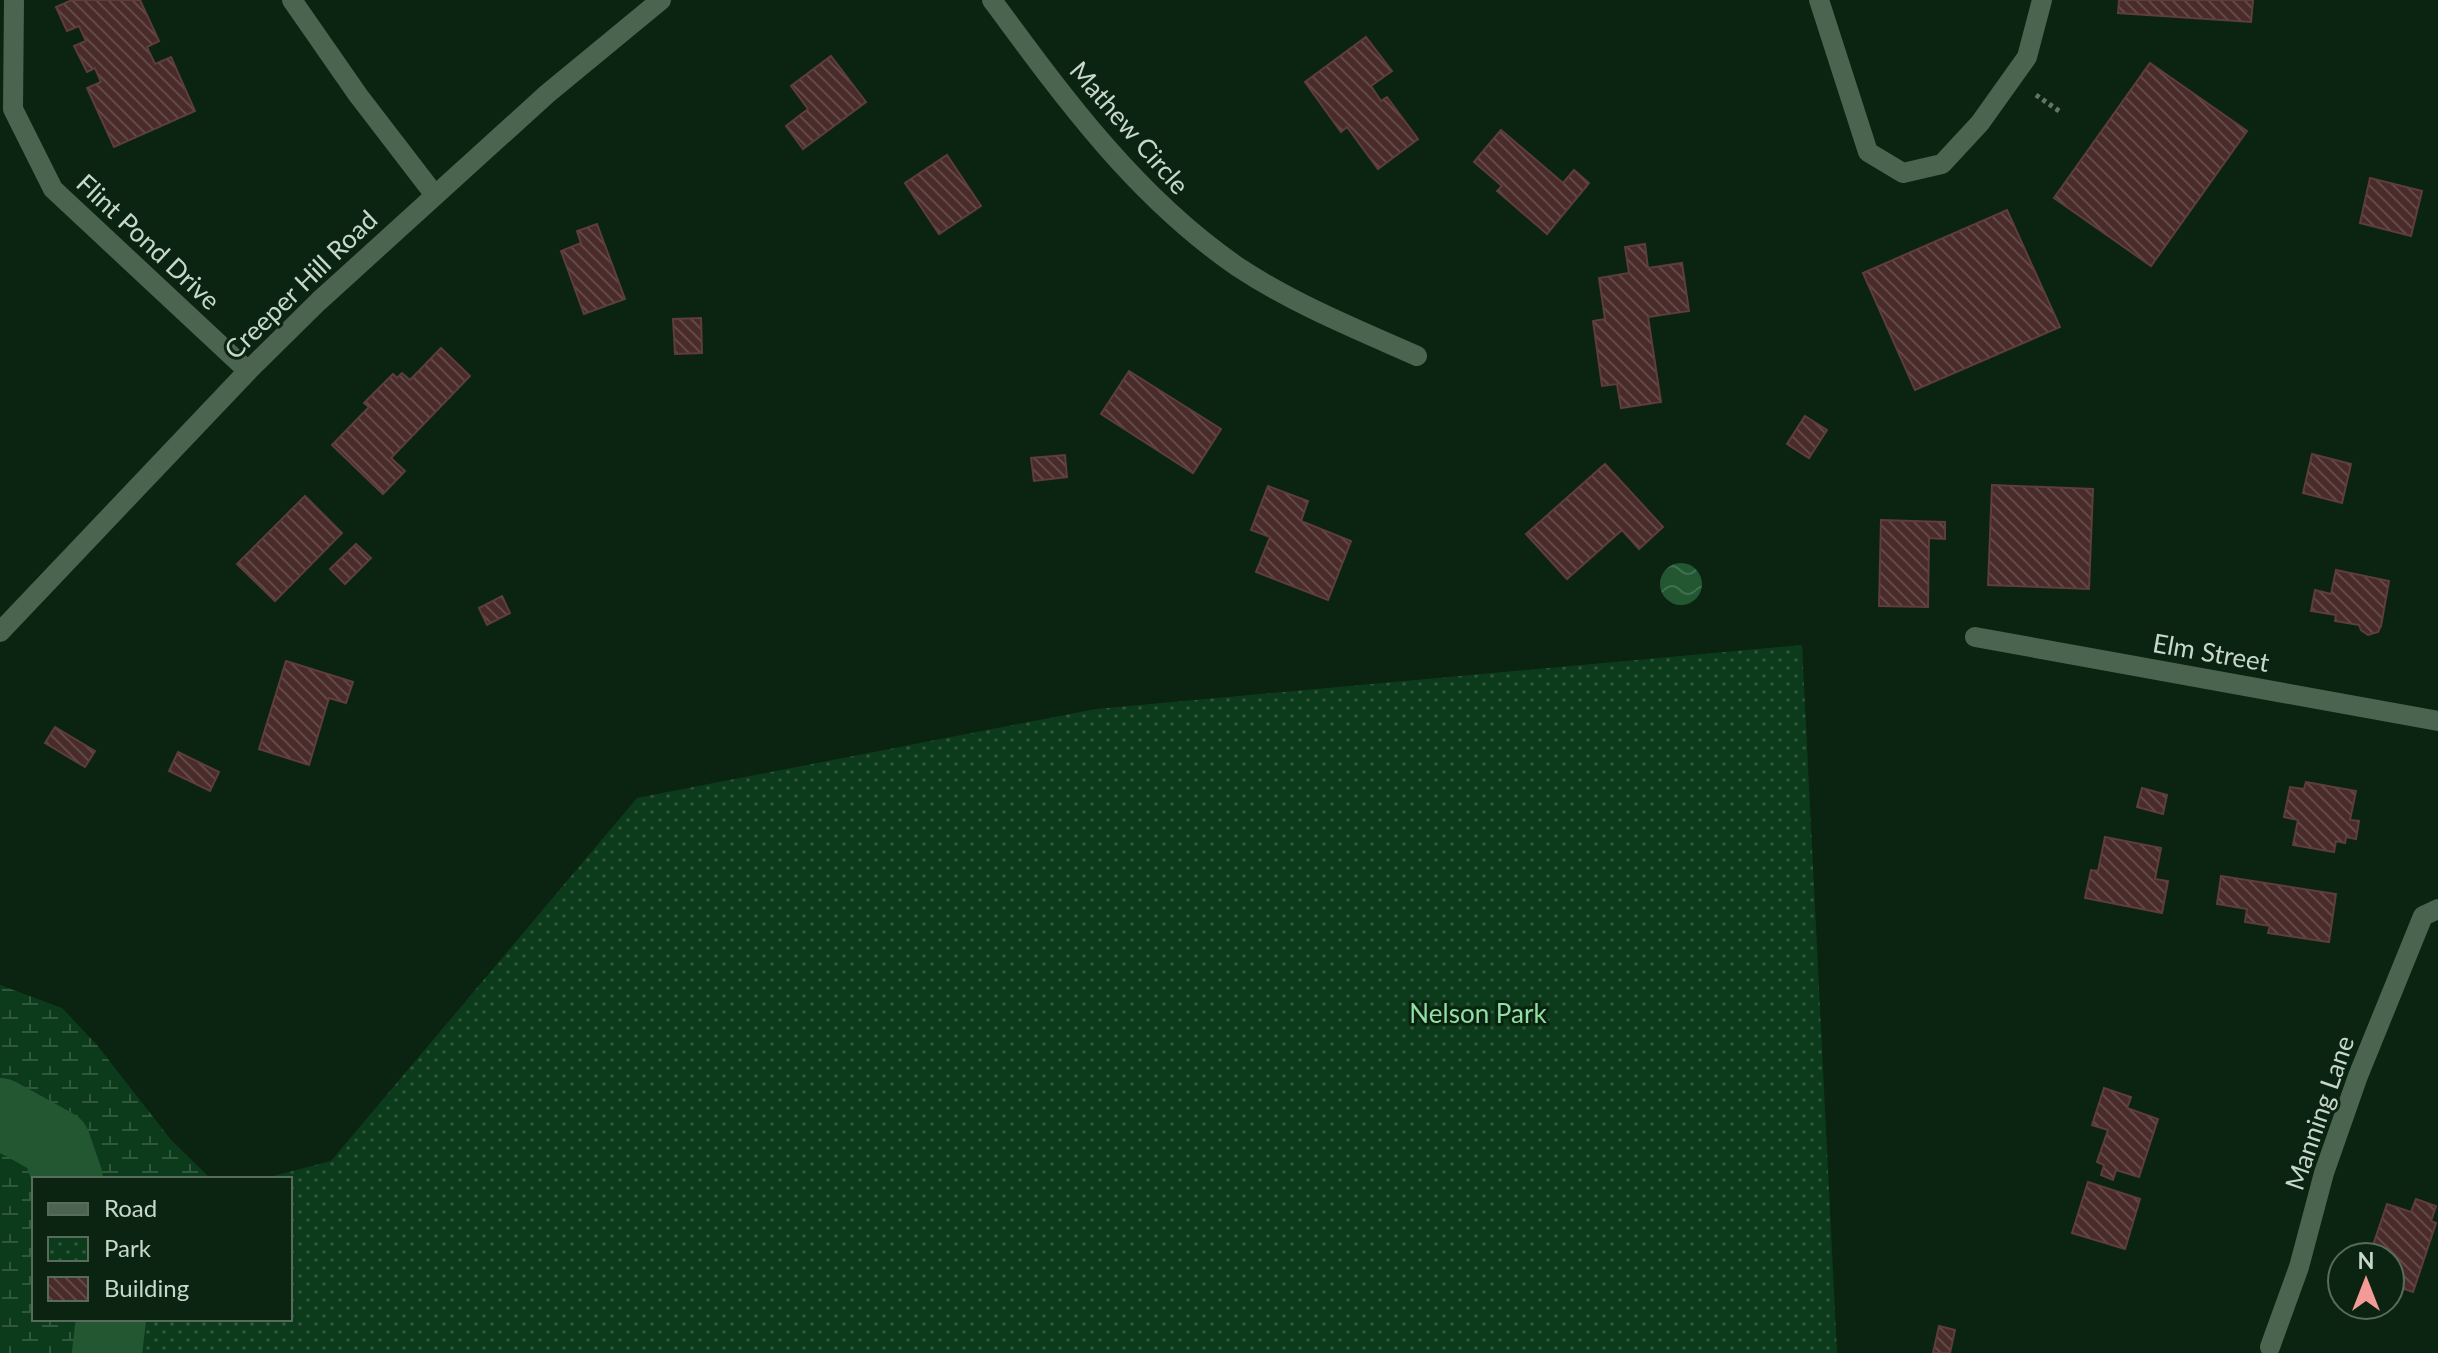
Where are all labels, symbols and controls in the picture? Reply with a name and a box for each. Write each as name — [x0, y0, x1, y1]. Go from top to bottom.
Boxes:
street label: Mathew Circle — [1063, 54, 1196, 200]
street label: Flint Pond Drive — [70, 167, 227, 316]
street label: Creeper Hill Road — [217, 203, 383, 365]
street label: Elm Street — [2151, 626, 2272, 678]
park label: Nelson Park — [1409, 997, 1547, 1029]
street label: Manning Lane — [2278, 1031, 2360, 1194]
legend — [32, 1177, 292, 1321]
text: Road — [104, 1193, 157, 1222]
text: Park — [104, 1233, 152, 1262]
north arrow — [2326, 1241, 2406, 1321]
text: N — [2358, 1247, 2374, 1274]
text: Building — [104, 1273, 189, 1302]

